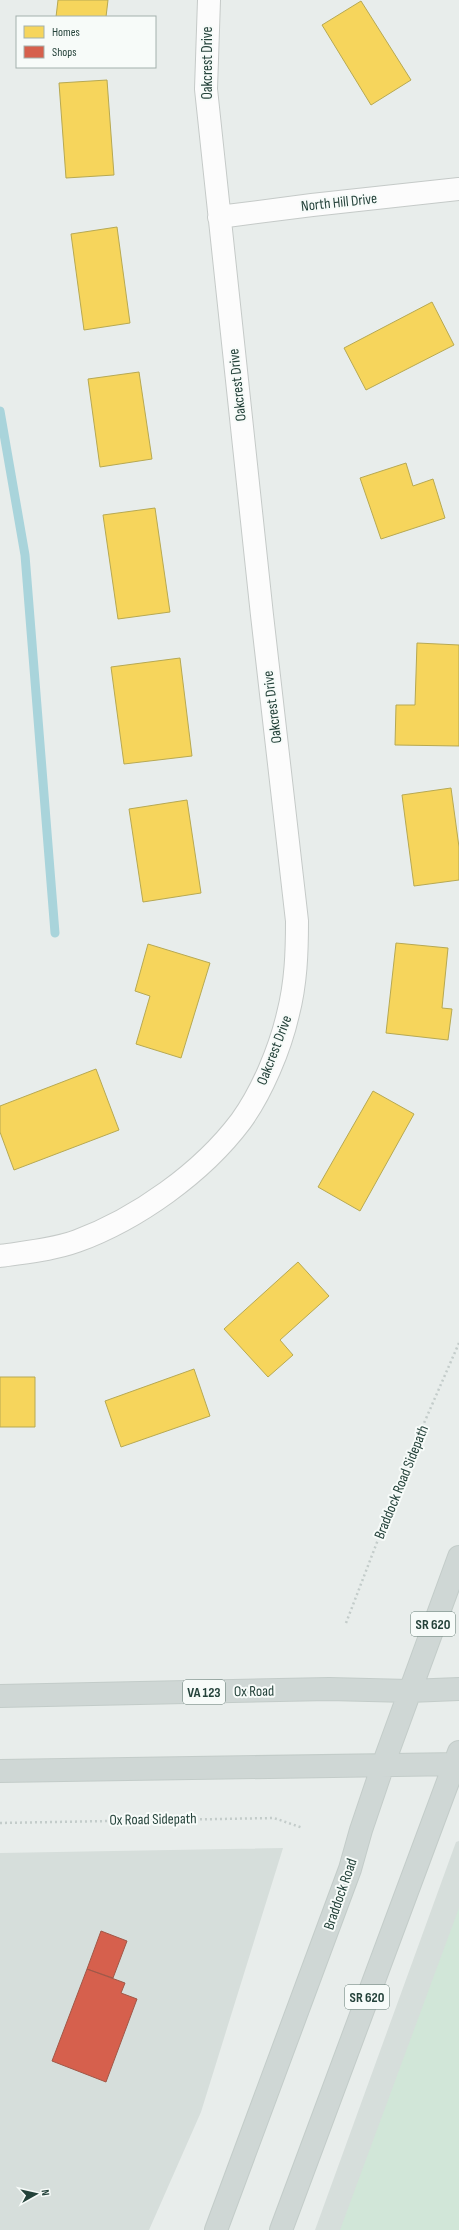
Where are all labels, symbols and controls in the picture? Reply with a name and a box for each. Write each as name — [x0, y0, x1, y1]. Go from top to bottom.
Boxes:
legend — [16, 16, 156, 68]
text: Homes — [52, 25, 80, 40]
street label: Oakcrest Drive — [198, 26, 217, 100]
text: Shops — [52, 45, 77, 60]
street label: North Hill Drive — [300, 189, 378, 216]
street label: Oakcrest Drive — [224, 348, 251, 422]
street label: Oakcrest Drive — [259, 670, 286, 744]
street label: Oakcrest Drive — [253, 1013, 296, 1088]
street label: Braddock Road Sidepath — [370, 1422, 433, 1542]
road number: SR 620 — [411, 1612, 455, 1636]
road number: VA 123 — [183, 1680, 225, 1704]
street label: Ox Road — [234, 1682, 274, 1701]
street label: Ox Road Sidepath — [109, 1809, 197, 1830]
street label: Braddock Road — [319, 1856, 362, 1932]
road number: SR 620 — [345, 1985, 389, 2009]
north arrow — [16, 2174, 56, 2214]
text: N — [39, 2189, 52, 2197]

